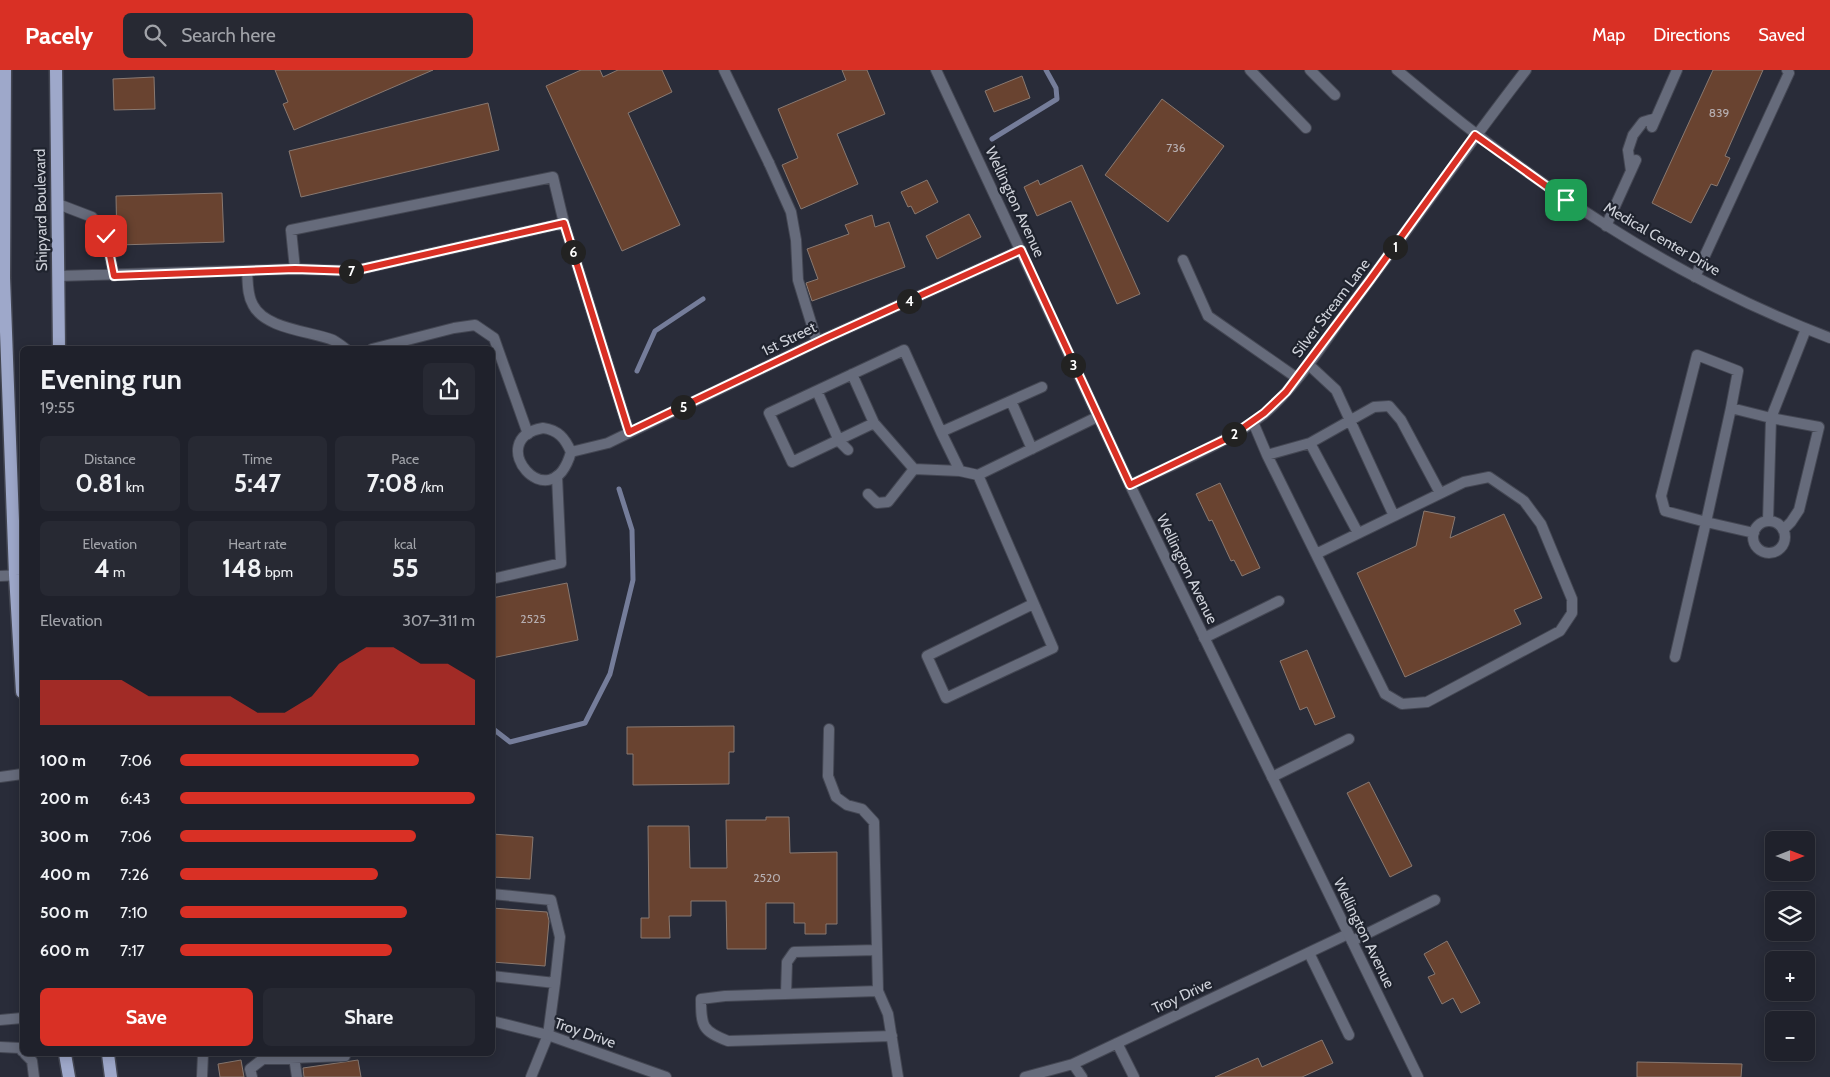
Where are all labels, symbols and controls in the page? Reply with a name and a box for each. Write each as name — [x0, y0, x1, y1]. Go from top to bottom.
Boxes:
search box — [123, 13, 473, 58]
text: Pacely — [25, 21, 93, 50]
icon: search — [141, 21, 169, 49]
text: Search here — [181, 24, 276, 47]
text: Map — [1592, 24, 1625, 46]
text: Directions — [1653, 24, 1730, 46]
text: Saved — [1758, 24, 1805, 46]
house number: 839 — [1709, 105, 1729, 120]
house number: 736 — [1166, 140, 1186, 155]
street label: Wellington Avenue — [981, 144, 1049, 260]
street label: Shipyard Boulevard — [31, 149, 51, 271]
pin — [1545, 179, 1587, 221]
icon: arrive — [1552, 186, 1580, 214]
street label: Medical Center Drive — [1601, 198, 1724, 280]
pin — [85, 215, 127, 257]
icon: check — [92, 222, 120, 250]
pin: 1 — [1382, 234, 1408, 260]
text: 1 — [1393, 238, 1398, 256]
pin: 6 — [560, 240, 586, 264]
text: 6 — [570, 243, 577, 261]
street label: Silver Stream Lane — [1288, 255, 1374, 361]
pin: 7 — [338, 258, 364, 284]
text: 7 — [348, 262, 355, 280]
pin: 4 — [896, 288, 922, 314]
text: 4 — [905, 292, 914, 310]
street label: 1st Street — [759, 318, 819, 360]
pin: 3 — [1060, 352, 1086, 378]
text: 3 — [1070, 356, 1077, 374]
text: Evening run — [40, 362, 182, 396]
button: share — [423, 363, 475, 415]
pin: 5 — [670, 394, 696, 420]
text: 19:55 — [40, 398, 75, 417]
text: 5 — [680, 398, 687, 416]
pin: 2 — [1222, 422, 1246, 446]
text: 2 — [1231, 425, 1238, 443]
text: Distance — [84, 450, 136, 468]
text: Time — [243, 450, 272, 468]
text: Pace — [391, 450, 419, 468]
text: 0.81 — [75, 468, 123, 498]
text: 5:47 — [234, 468, 281, 498]
text: 7:08 — [367, 468, 418, 498]
text: km — [123, 478, 144, 496]
text: /km — [418, 478, 444, 496]
street label: Wellington Avenue — [1153, 511, 1222, 627]
text: Elevation — [82, 535, 137, 553]
text: Heart rate — [228, 535, 287, 553]
text: kcal — [394, 535, 416, 553]
text: 4 — [94, 553, 110, 583]
text: 148 — [222, 553, 262, 583]
text: 55 — [392, 553, 419, 583]
text: m — [110, 563, 125, 581]
text: bpm — [262, 563, 293, 581]
text: Elevation — [40, 611, 103, 630]
text: 307–311 m — [402, 611, 475, 630]
house number: 2525 — [520, 611, 546, 626]
text: 100 m — [40, 751, 86, 770]
text: 7:06 — [120, 751, 152, 770]
text: 200 m — [40, 789, 89, 808]
text: 6:43 — [120, 789, 150, 808]
text: 300 m — [40, 827, 89, 846]
text: 7:06 — [120, 827, 152, 846]
north arrow — [1765, 831, 1815, 881]
map controls — [1765, 831, 1815, 1061]
text: 400 m — [40, 865, 90, 884]
text: 7:26 — [120, 865, 149, 884]
house number: 2520 — [753, 870, 781, 885]
street label: Wellington Avenue — [1330, 875, 1399, 991]
button: layers — [1765, 891, 1815, 941]
text: 500 m — [40, 903, 89, 922]
text: 7:10 — [120, 903, 148, 922]
text: 600 m — [40, 941, 89, 960]
text: 7:17 — [120, 941, 145, 960]
button: + — [1765, 951, 1815, 1001]
street label: Troy Drive — [1149, 974, 1215, 1018]
button: Save — [40, 988, 253, 1046]
button: Share — [263, 988, 475, 1046]
button: − — [1765, 1011, 1815, 1061]
street label: Troy Drive — [552, 1014, 618, 1052]

